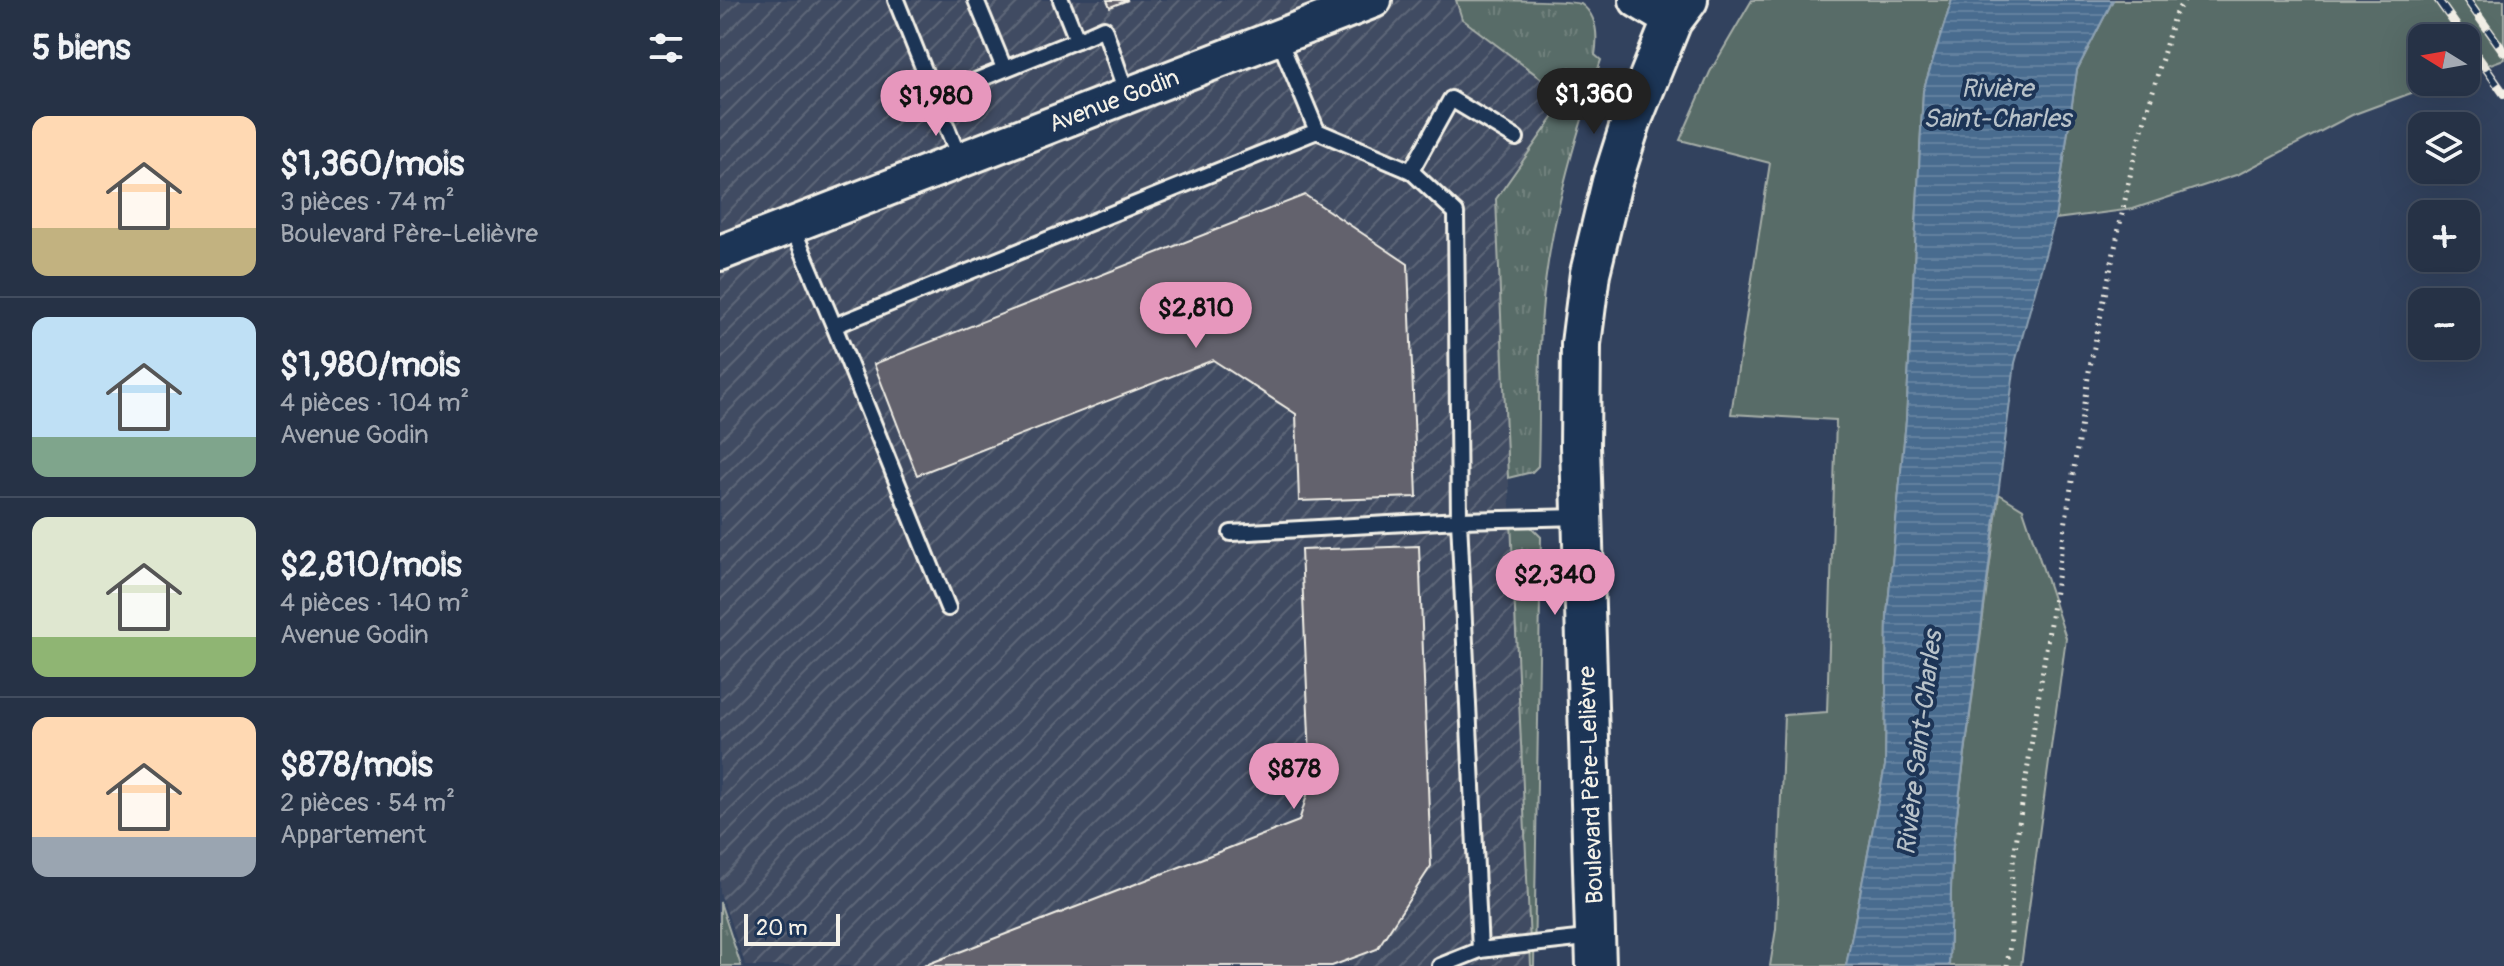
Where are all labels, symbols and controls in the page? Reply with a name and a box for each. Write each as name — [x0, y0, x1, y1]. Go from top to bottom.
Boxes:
north arrow — [2408, 24, 2480, 96]
map controls — [2408, 24, 2480, 360]
icon: filters — [644, 26, 688, 70]
text: 5 biens — [32, 27, 130, 70]
street label: Avenue Godin — [1045, 63, 1183, 139]
pin: $1,360 — [1529, 68, 1659, 136]
pin: $1,980 — [871, 70, 1001, 138]
water label: Rivière Saint-Charles — [1923, 73, 2074, 135]
text: $1,360 — [1555, 78, 1633, 110]
text: $1,980 — [898, 80, 974, 112]
button: layers — [2408, 112, 2480, 184]
text: $1,360/mois — [280, 143, 464, 186]
icon: home — [96, 148, 192, 244]
text: 3 pièces · 74 m² — [280, 186, 455, 218]
button: + — [2408, 200, 2480, 272]
text: Boulevard Père-Lelièvre — [280, 218, 538, 250]
pin: $2,810 — [1131, 282, 1261, 350]
button: − — [2408, 288, 2480, 360]
text: $2,810 — [1158, 292, 1234, 324]
text: $1,980/mois — [280, 344, 460, 387]
icon: home — [96, 349, 192, 445]
text: 4 pièces · 104 m² — [280, 387, 469, 419]
text: Avenue Godin — [280, 419, 429, 451]
text: $2,810/mois — [280, 544, 462, 587]
icon: home — [96, 549, 192, 645]
pin: $2,340 — [1490, 549, 1620, 617]
text: $2,340 — [1514, 559, 1596, 591]
text: 4 pièces · 140 m² — [280, 587, 469, 619]
text: Avenue Godin — [280, 619, 429, 651]
water label: Rivière Saint-Charles — [1890, 626, 1950, 857]
street label: Boulevard Père-Lelièvre — [1572, 665, 1610, 905]
pin: $878 — [1247, 743, 1341, 811]
text: $878/mois — [280, 744, 433, 787]
icon: home — [96, 749, 192, 845]
text: $878 — [1267, 753, 1321, 785]
text: 2 pièces · 54 m² — [280, 787, 455, 819]
text: Appartement — [280, 819, 426, 851]
scale bar — [744, 910, 840, 946]
text: 20 m — [756, 914, 808, 942]

